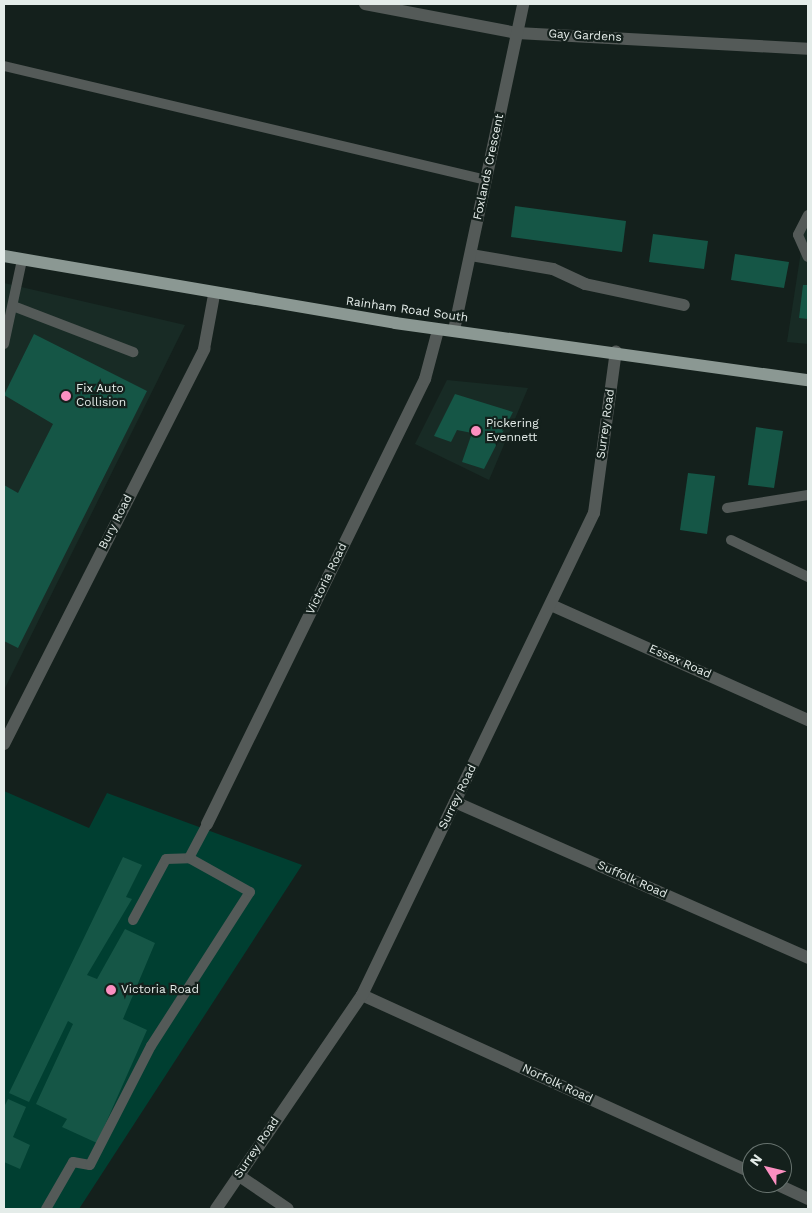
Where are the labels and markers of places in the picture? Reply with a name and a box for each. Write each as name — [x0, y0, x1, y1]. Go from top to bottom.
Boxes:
place label: Fix Auto Collision — [76, 382, 126, 410]
marker: Fix Auto Collision — [60, 390, 72, 402]
place label: Pickering Evennett — [486, 417, 539, 445]
marker: Pickering Evennett — [470, 425, 482, 437]
place label: Victoria Road — [121, 983, 199, 997]
marker: Victoria Road — [105, 984, 117, 996]

